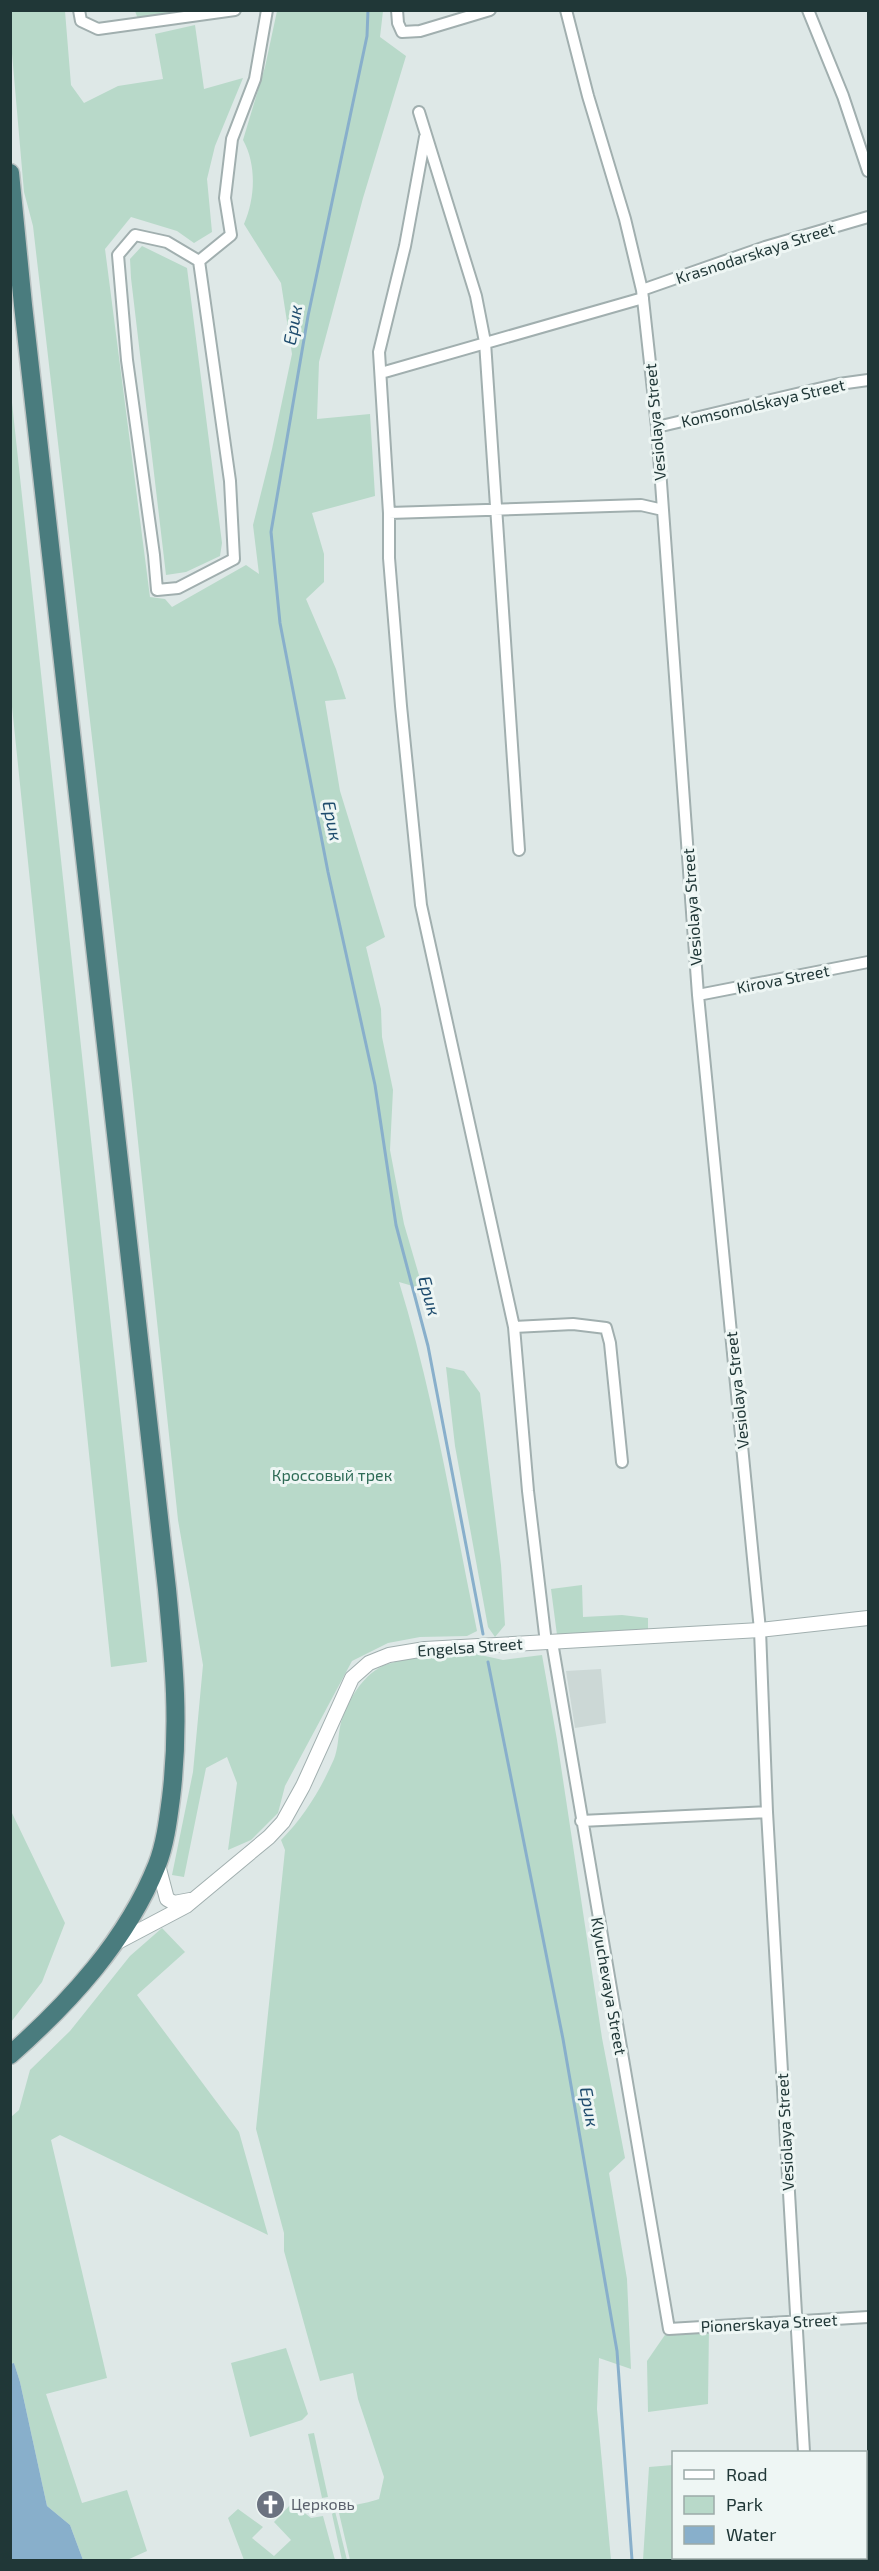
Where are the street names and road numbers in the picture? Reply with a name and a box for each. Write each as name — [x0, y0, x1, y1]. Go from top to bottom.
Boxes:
street label: Krasnodarskaya Street — [673, 218, 837, 287]
street label: Vesiolaya Street — [640, 363, 669, 481]
street label: Komsomolskaya Street — [679, 374, 847, 431]
street label: Vesiolaya Street — [678, 848, 705, 966]
street label: Kirova Street — [735, 960, 831, 997]
street label: Vesiolaya Street — [721, 1331, 752, 1450]
street label: Engelsa Street — [417, 1633, 523, 1660]
street label: Klyuchevaya Street — [588, 1916, 631, 2056]
street label: Vesiolaya Street — [772, 2073, 797, 2191]
street label: Pionerskaya Street — [700, 2309, 838, 2336]

